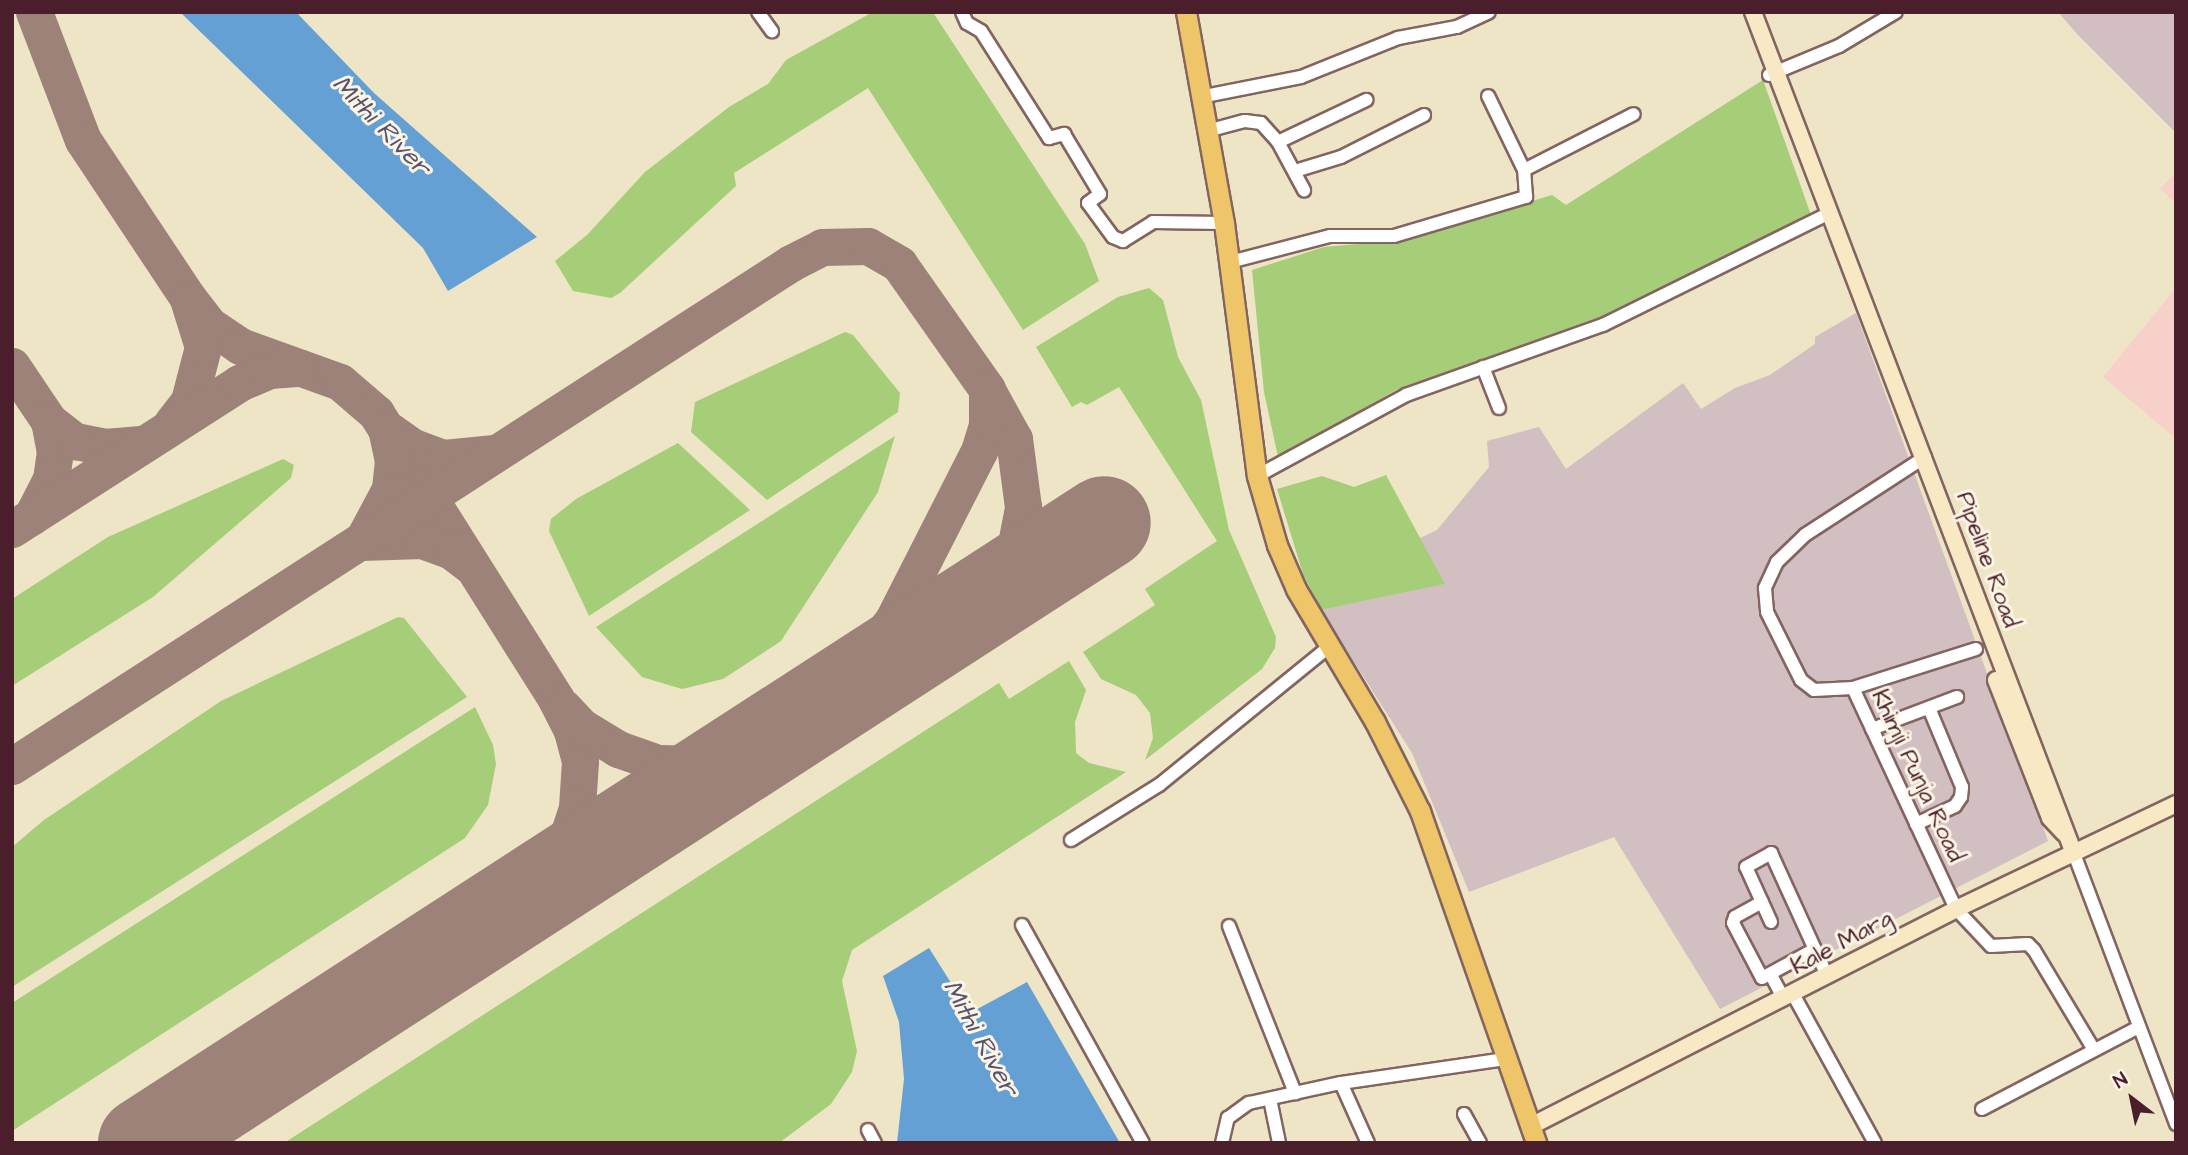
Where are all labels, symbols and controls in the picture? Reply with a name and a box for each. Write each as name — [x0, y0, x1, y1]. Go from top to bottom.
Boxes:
water label: Mithi River — [325, 69, 437, 183]
street label: Pipeline Road — [1949, 488, 2025, 632]
street label: Khimji Punja Road — [1864, 685, 1970, 867]
street label: Kale Marg — [1786, 904, 1898, 982]
water label: Mithi River — [935, 975, 1025, 1101]
north arrow — [2097, 1064, 2167, 1134]
text: N — [2108, 1066, 2133, 1095]

